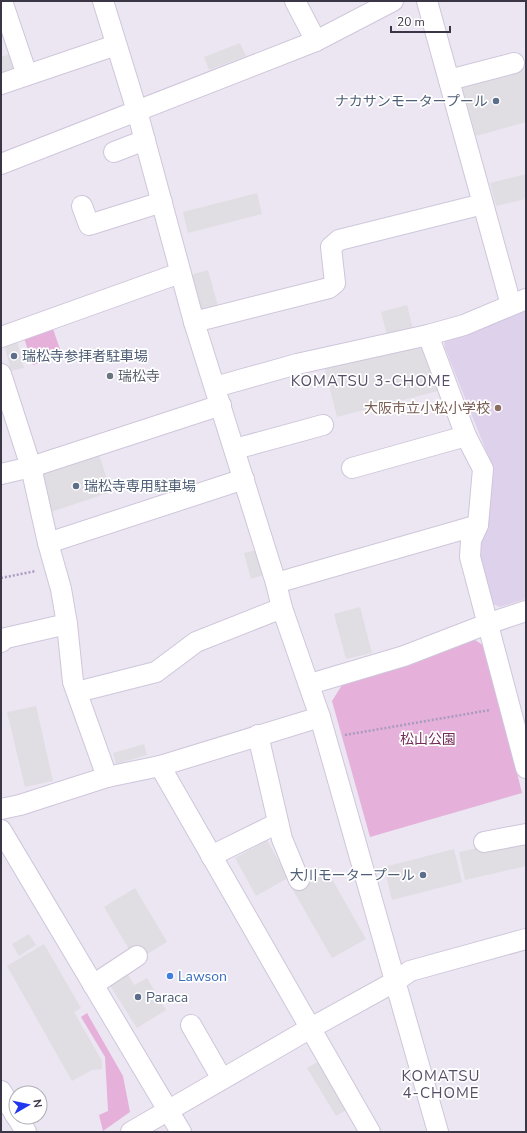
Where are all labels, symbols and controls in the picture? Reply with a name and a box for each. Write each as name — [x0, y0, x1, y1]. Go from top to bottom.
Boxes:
scale bar — [391, 8, 450, 34]
text: 20 m — [397, 14, 425, 30]
place label: ナカサンモータープール — [335, 92, 488, 111]
marker: ナカサンモータープール — [491, 96, 501, 106]
place label: 瑞松寺参拝者駐車場 — [22, 347, 148, 366]
marker: 瑞松寺参拝者駐車場 — [9, 351, 19, 361]
place label: 瑞松寺 — [118, 367, 160, 386]
marker: 瑞松寺 — [105, 371, 115, 381]
district label: KOMATSU 3-CHOME — [291, 371, 451, 391]
place label: 大阪市立小松小学校 — [364, 399, 490, 418]
marker: 大阪市立小松小学校 — [493, 403, 503, 413]
place label: 瑞松寺専用駐車場 — [84, 477, 196, 496]
marker: 瑞松寺専用駐車場 — [71, 481, 81, 491]
park label: 松山公園 — [400, 730, 456, 749]
place label: 大川モータープール — [290, 866, 415, 885]
marker: 大川モータープール — [418, 870, 428, 880]
place label: Lawson — [178, 967, 227, 986]
marker: Lawson — [165, 971, 175, 981]
place label: Paraca — [146, 988, 188, 1007]
marker: Paraca — [133, 992, 143, 1002]
district label: KOMATSU 4-CHOME — [402, 1066, 480, 1103]
north arrow — [8, 1085, 48, 1125]
text: N — [29, 1098, 45, 1109]

